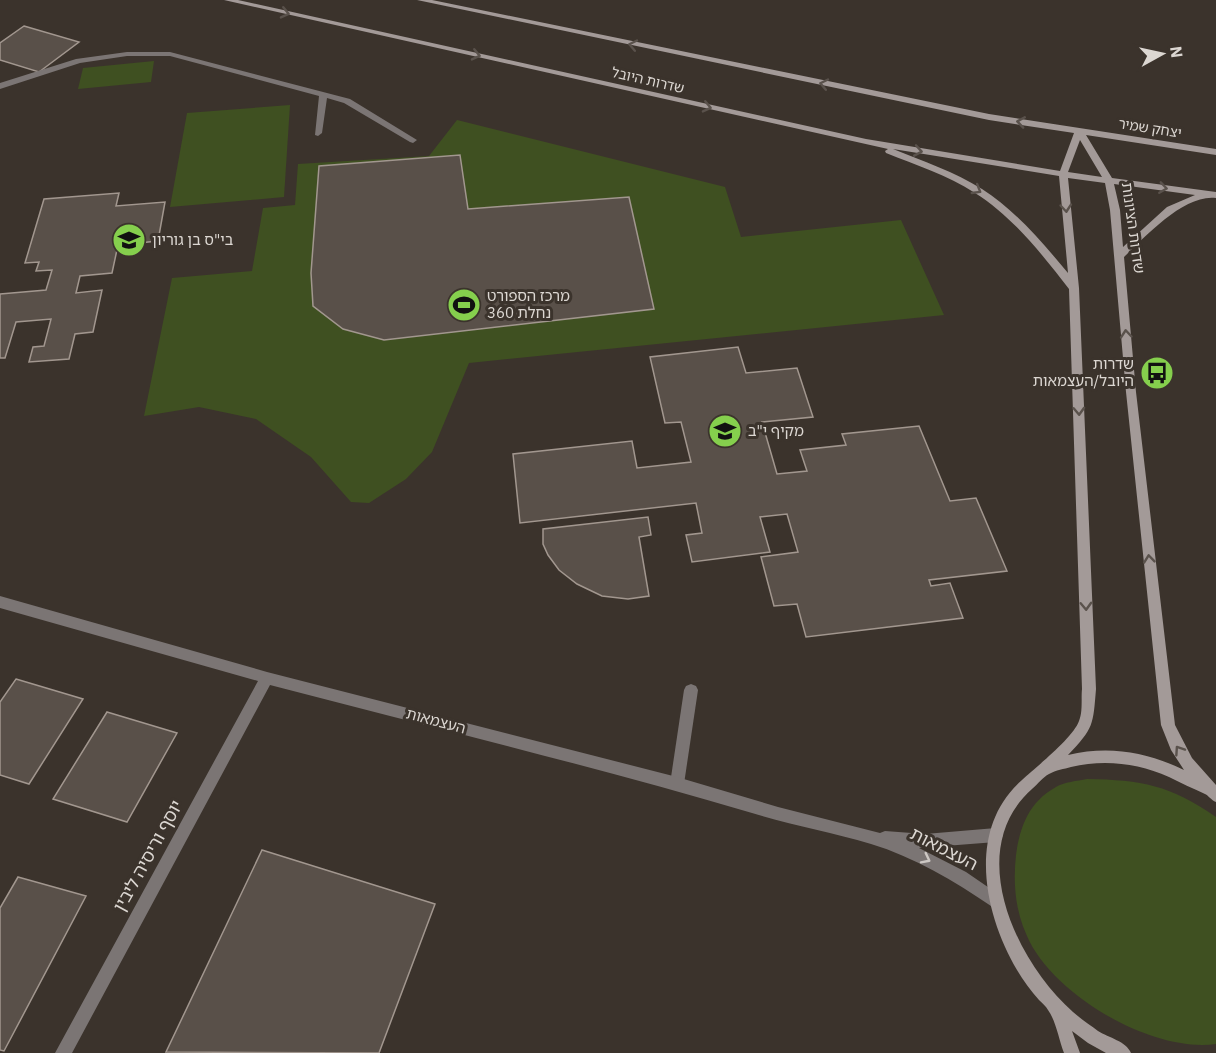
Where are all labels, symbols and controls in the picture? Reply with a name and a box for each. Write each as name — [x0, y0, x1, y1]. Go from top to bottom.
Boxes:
one-way arrow — [280, 5, 290, 18]
north arrow — [1132, 24, 1192, 84]
one-way arrow — [628, 39, 638, 52]
text: N — [1166, 45, 1188, 59]
one-way arrow — [470, 48, 480, 61]
street label: שדרות היובל — [610, 63, 686, 97]
one-way arrow — [819, 79, 829, 92]
one-way arrow — [702, 99, 712, 112]
street label: יצחק שמיר — [1117, 114, 1183, 142]
one-way arrow — [1017, 117, 1026, 129]
one-way arrow — [913, 144, 923, 157]
street label: שדרות הציונות — [1118, 181, 1149, 275]
one-way arrow — [1158, 181, 1168, 193]
one-way arrow — [971, 183, 981, 195]
one-way arrow — [1059, 203, 1072, 213]
school or university icon: בי"ס בן גוריון — [111, 222, 147, 258]
place label: בי"ס בן גוריון — [152, 230, 234, 249]
place label: מרכז הספורט 360 נחלת — [487, 286, 570, 322]
sports icon: מרכז הספורט 360 נחלת — [446, 287, 482, 323]
one-way arrow — [1120, 329, 1133, 338]
place label: שדרות היובל/העצמאות — [1033, 354, 1134, 390]
bus stop icon: שדרות היובל/העצמאות — [1139, 355, 1175, 391]
one-way arrow — [1072, 406, 1085, 415]
school or university icon: מקיף י"ב — [707, 413, 743, 449]
place label: מקיף י"ב — [748, 421, 804, 440]
one-way arrow — [1144, 554, 1156, 563]
one-way arrow — [1079, 601, 1092, 610]
street label: העצמאות — [404, 703, 468, 738]
one-way arrow — [1175, 746, 1186, 757]
street label: יוסף וריסיה ליבין — [107, 796, 188, 916]
street label: העצמאות — [906, 822, 982, 875]
one-way arrow — [920, 852, 931, 863]

